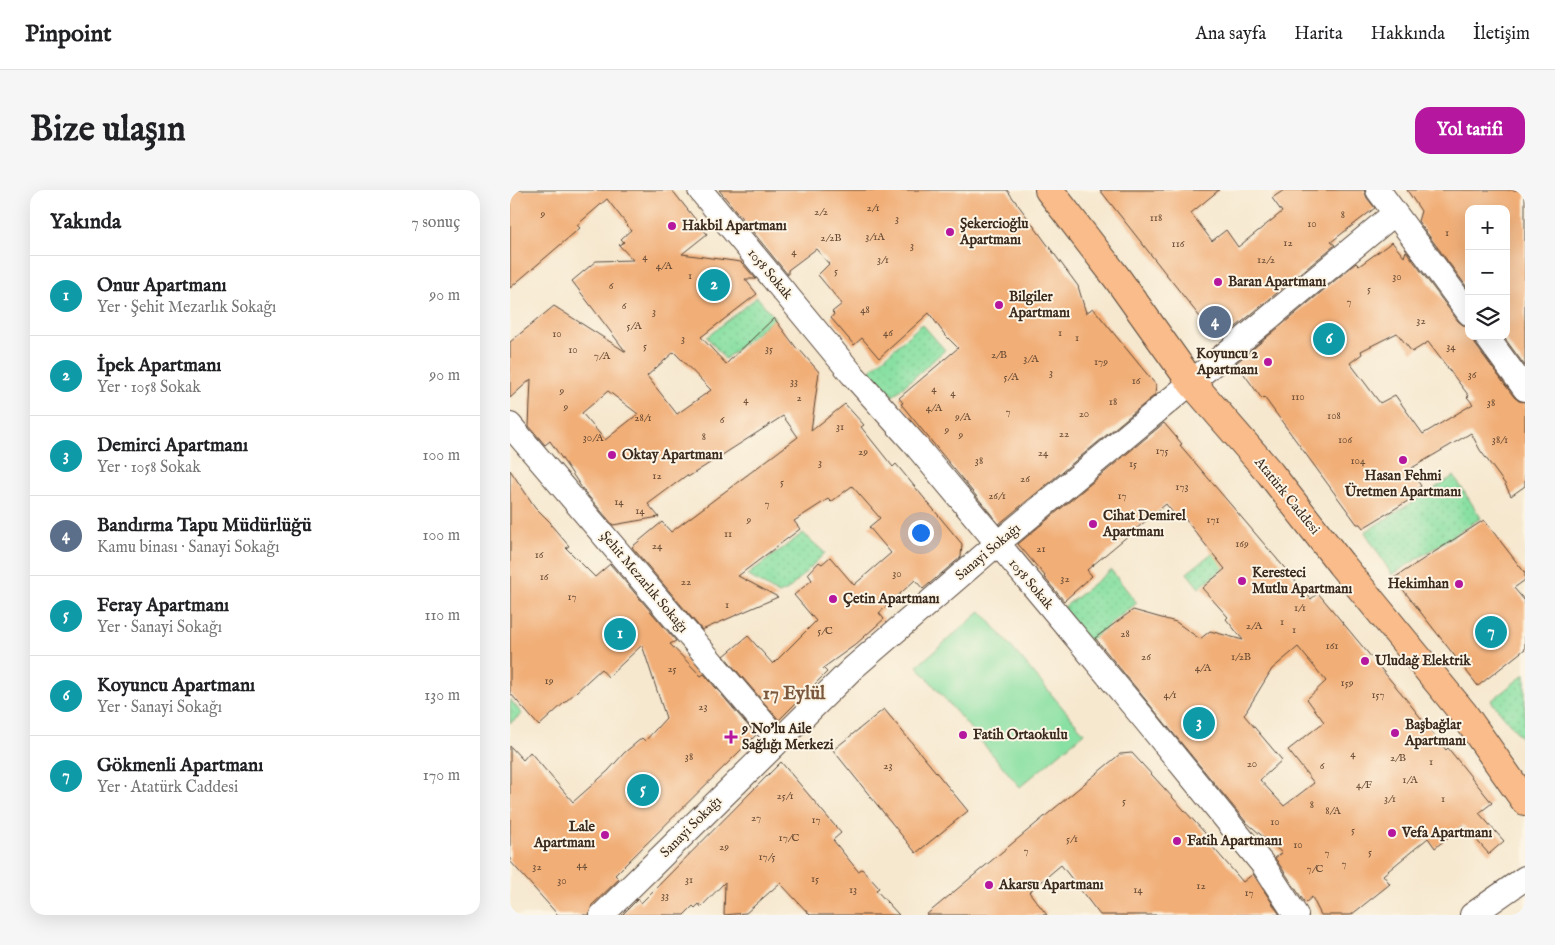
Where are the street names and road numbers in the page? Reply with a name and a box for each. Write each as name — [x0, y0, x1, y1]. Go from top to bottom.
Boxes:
street label: 1058 Sokak — [743, 245, 797, 304]
street label: Atatürk Caddesi — [1250, 453, 1324, 538]
street label: Sanayi Sokağı — [952, 519, 1025, 585]
street label: Şehit Mezarlık Sokağı — [596, 527, 692, 637]
street label: 1058 Sokak — [1004, 555, 1058, 614]
street label: Sanayi Sokağı — [656, 792, 726, 862]

